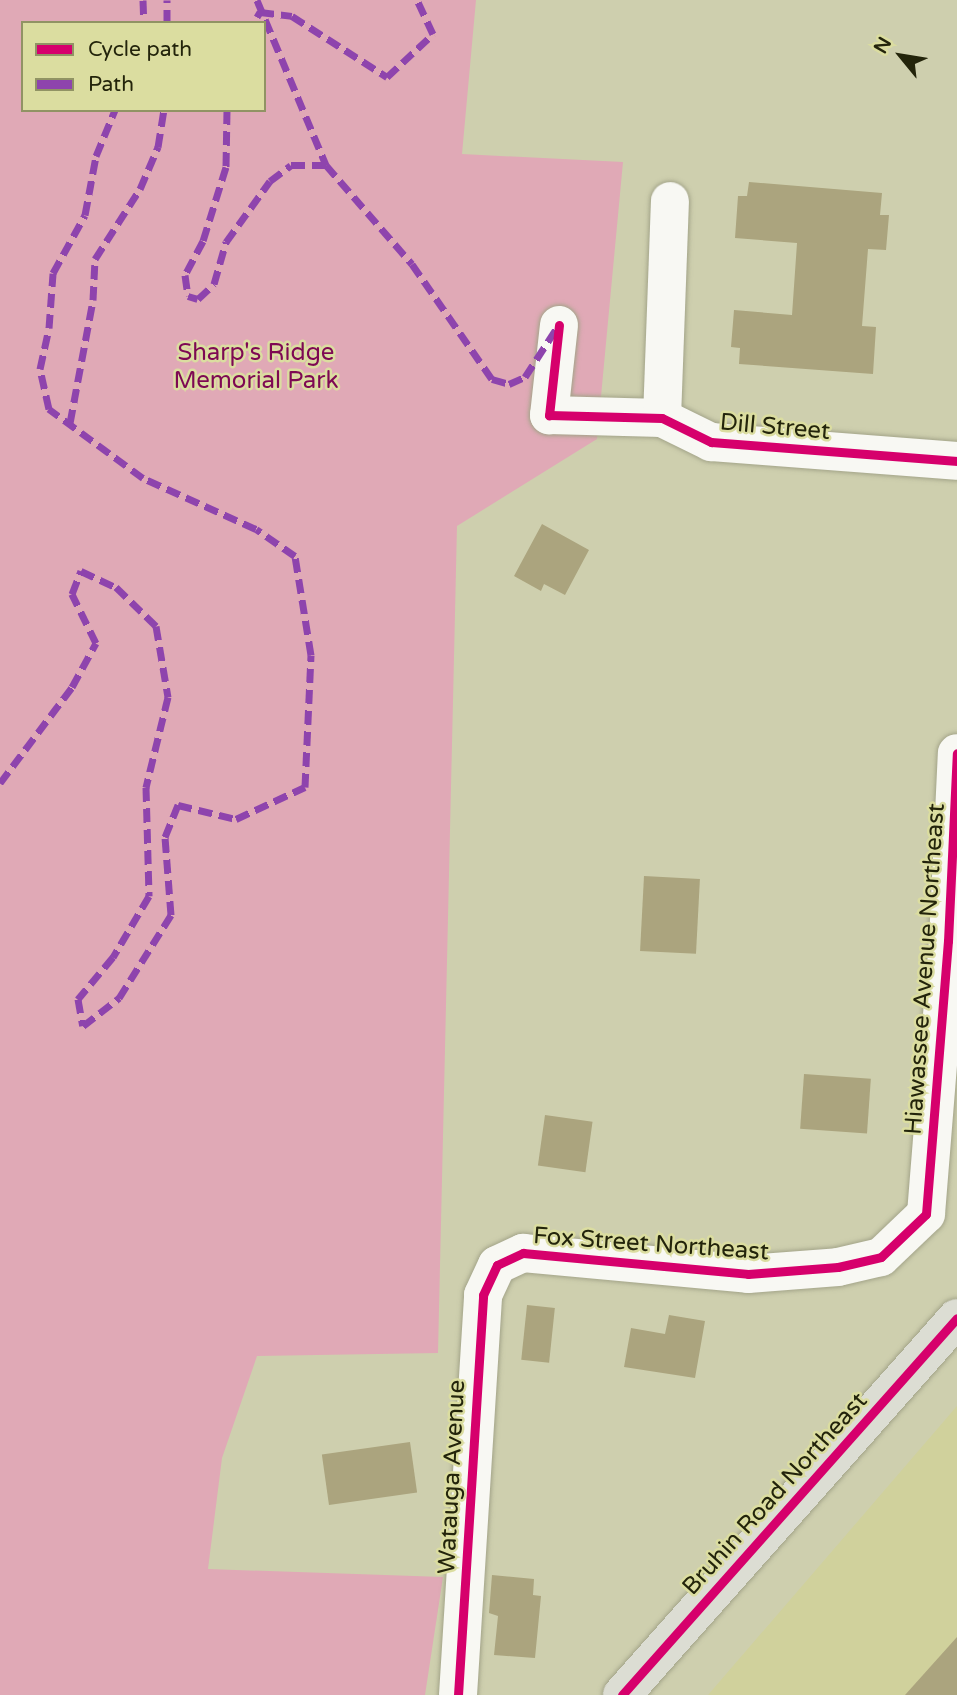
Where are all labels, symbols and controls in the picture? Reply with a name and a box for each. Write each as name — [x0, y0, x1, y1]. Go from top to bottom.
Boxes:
legend — [21, 21, 266, 112]
north arrow — [866, 21, 936, 91]
text: N — [869, 33, 896, 58]
text: Cycle path — [88, 37, 192, 62]
text: Path — [88, 72, 134, 97]
park label: Sharp's Ridge Memorial Park — [173, 339, 339, 395]
street label: Dill Street — [719, 408, 831, 446]
street label: Hiawassee Avenue Northeast — [899, 802, 951, 1136]
street label: Fox Street Northeast — [532, 1221, 770, 1267]
street label: Watauga Avenue — [433, 1379, 471, 1575]
street label: Bruhin Road Northeast — [676, 1387, 874, 1601]

